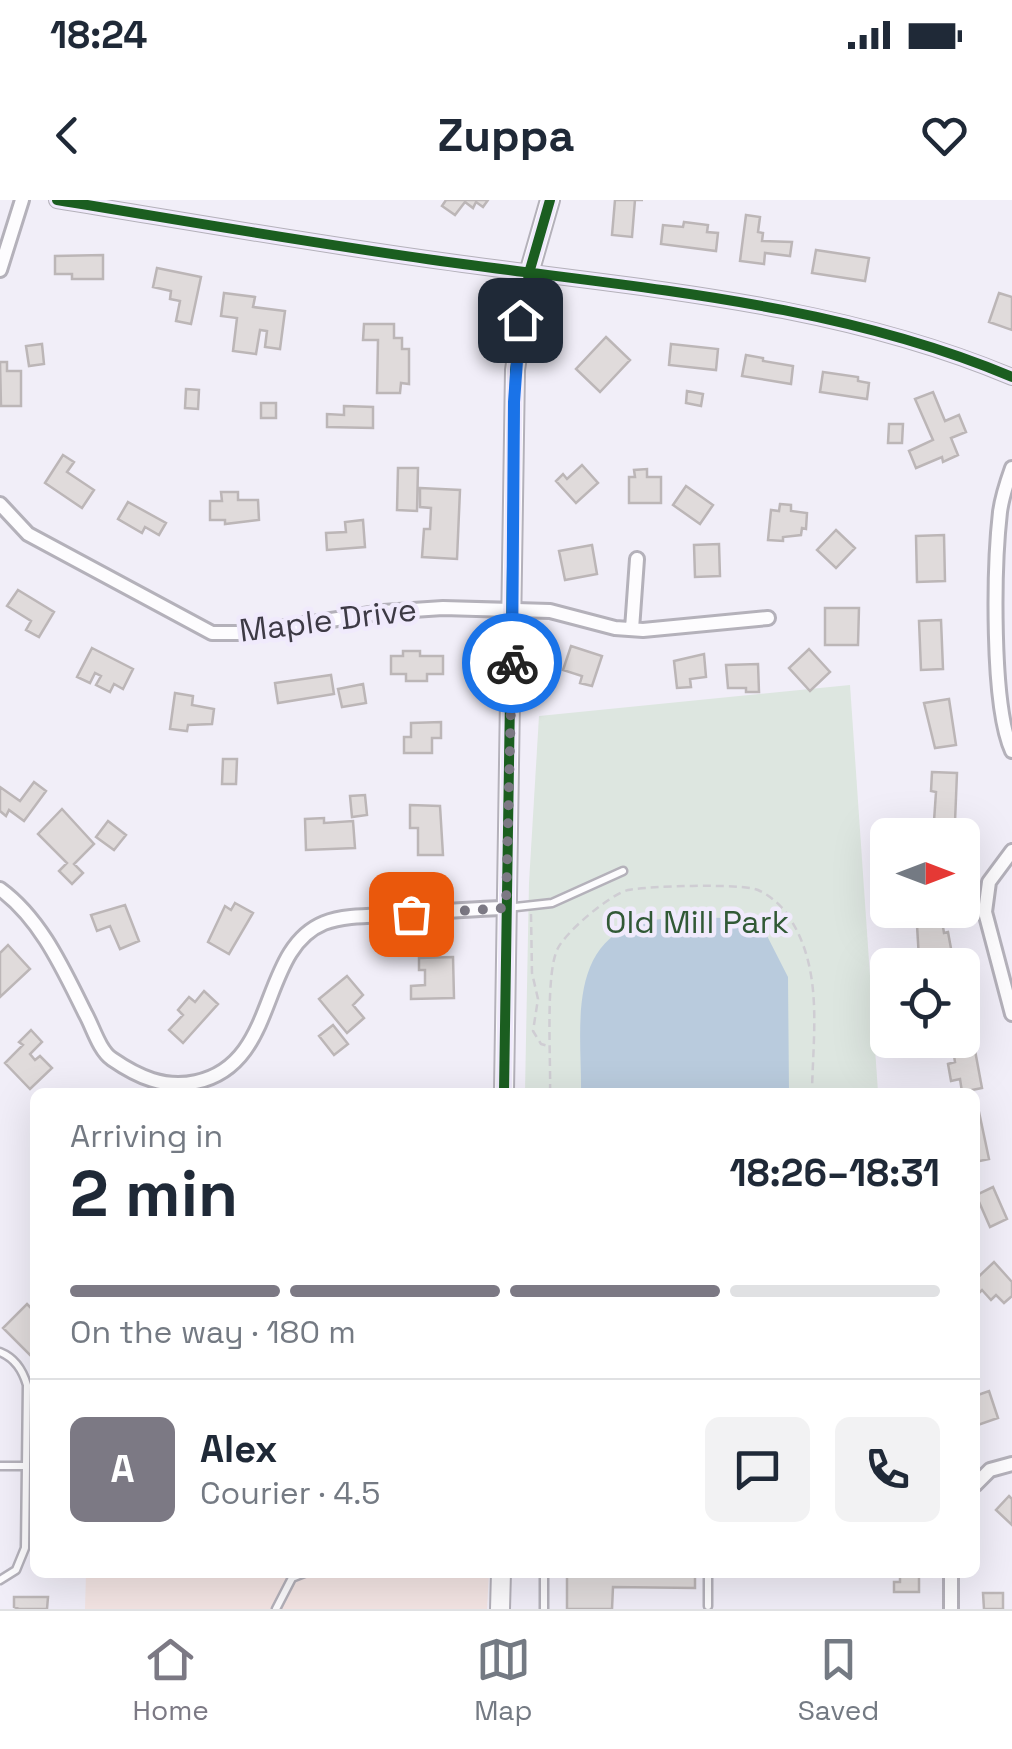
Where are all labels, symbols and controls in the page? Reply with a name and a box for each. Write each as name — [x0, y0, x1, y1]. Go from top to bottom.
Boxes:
text: 18:24 — [50, 11, 147, 59]
text: Zuppa — [438, 107, 574, 164]
icon: back — [40, 108, 95, 163]
icon: heart — [917, 108, 972, 163]
pin — [478, 278, 563, 363]
icon: home — [493, 293, 548, 348]
street label: Maple Drive — [237, 589, 419, 651]
courier — [462, 613, 562, 713]
icon: bike — [485, 636, 540, 691]
north arrow — [870, 818, 980, 928]
map controls — [870, 818, 980, 1058]
pin — [369, 872, 454, 957]
icon: bag — [384, 887, 439, 942]
park label: Old Mill Park — [605, 902, 789, 942]
button: locate — [870, 948, 980, 1058]
text: Arriving in — [70, 1116, 223, 1156]
text: 18:26–18:31 — [730, 1149, 940, 1197]
text: 2 min — [70, 1152, 238, 1235]
text: On the way · 180 m — [70, 1312, 356, 1352]
button: chat — [705, 1417, 810, 1522]
button: phone — [835, 1417, 940, 1522]
text: Alex — [200, 1425, 277, 1473]
text: A — [110, 1445, 135, 1493]
text: Courier · 4.5 — [200, 1473, 381, 1513]
tab: Home — [133, 1632, 209, 1728]
tab: Map — [474, 1632, 533, 1728]
tab: Saved — [798, 1632, 879, 1728]

